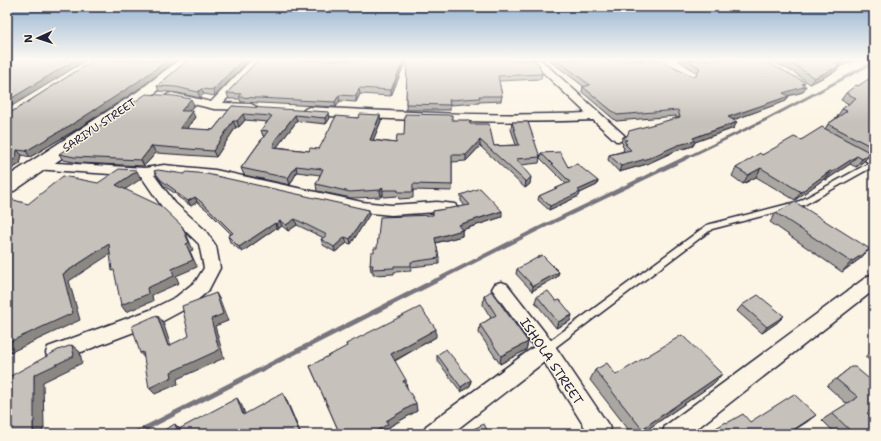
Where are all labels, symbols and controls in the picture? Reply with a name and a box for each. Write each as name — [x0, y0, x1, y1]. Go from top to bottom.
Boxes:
north arrow — [18, 18, 58, 58]
text: N — [21, 33, 36, 43]
street label: SARIYU STREET — [59, 95, 139, 156]
street label: ISHOLA STREET — [516, 315, 587, 408]

